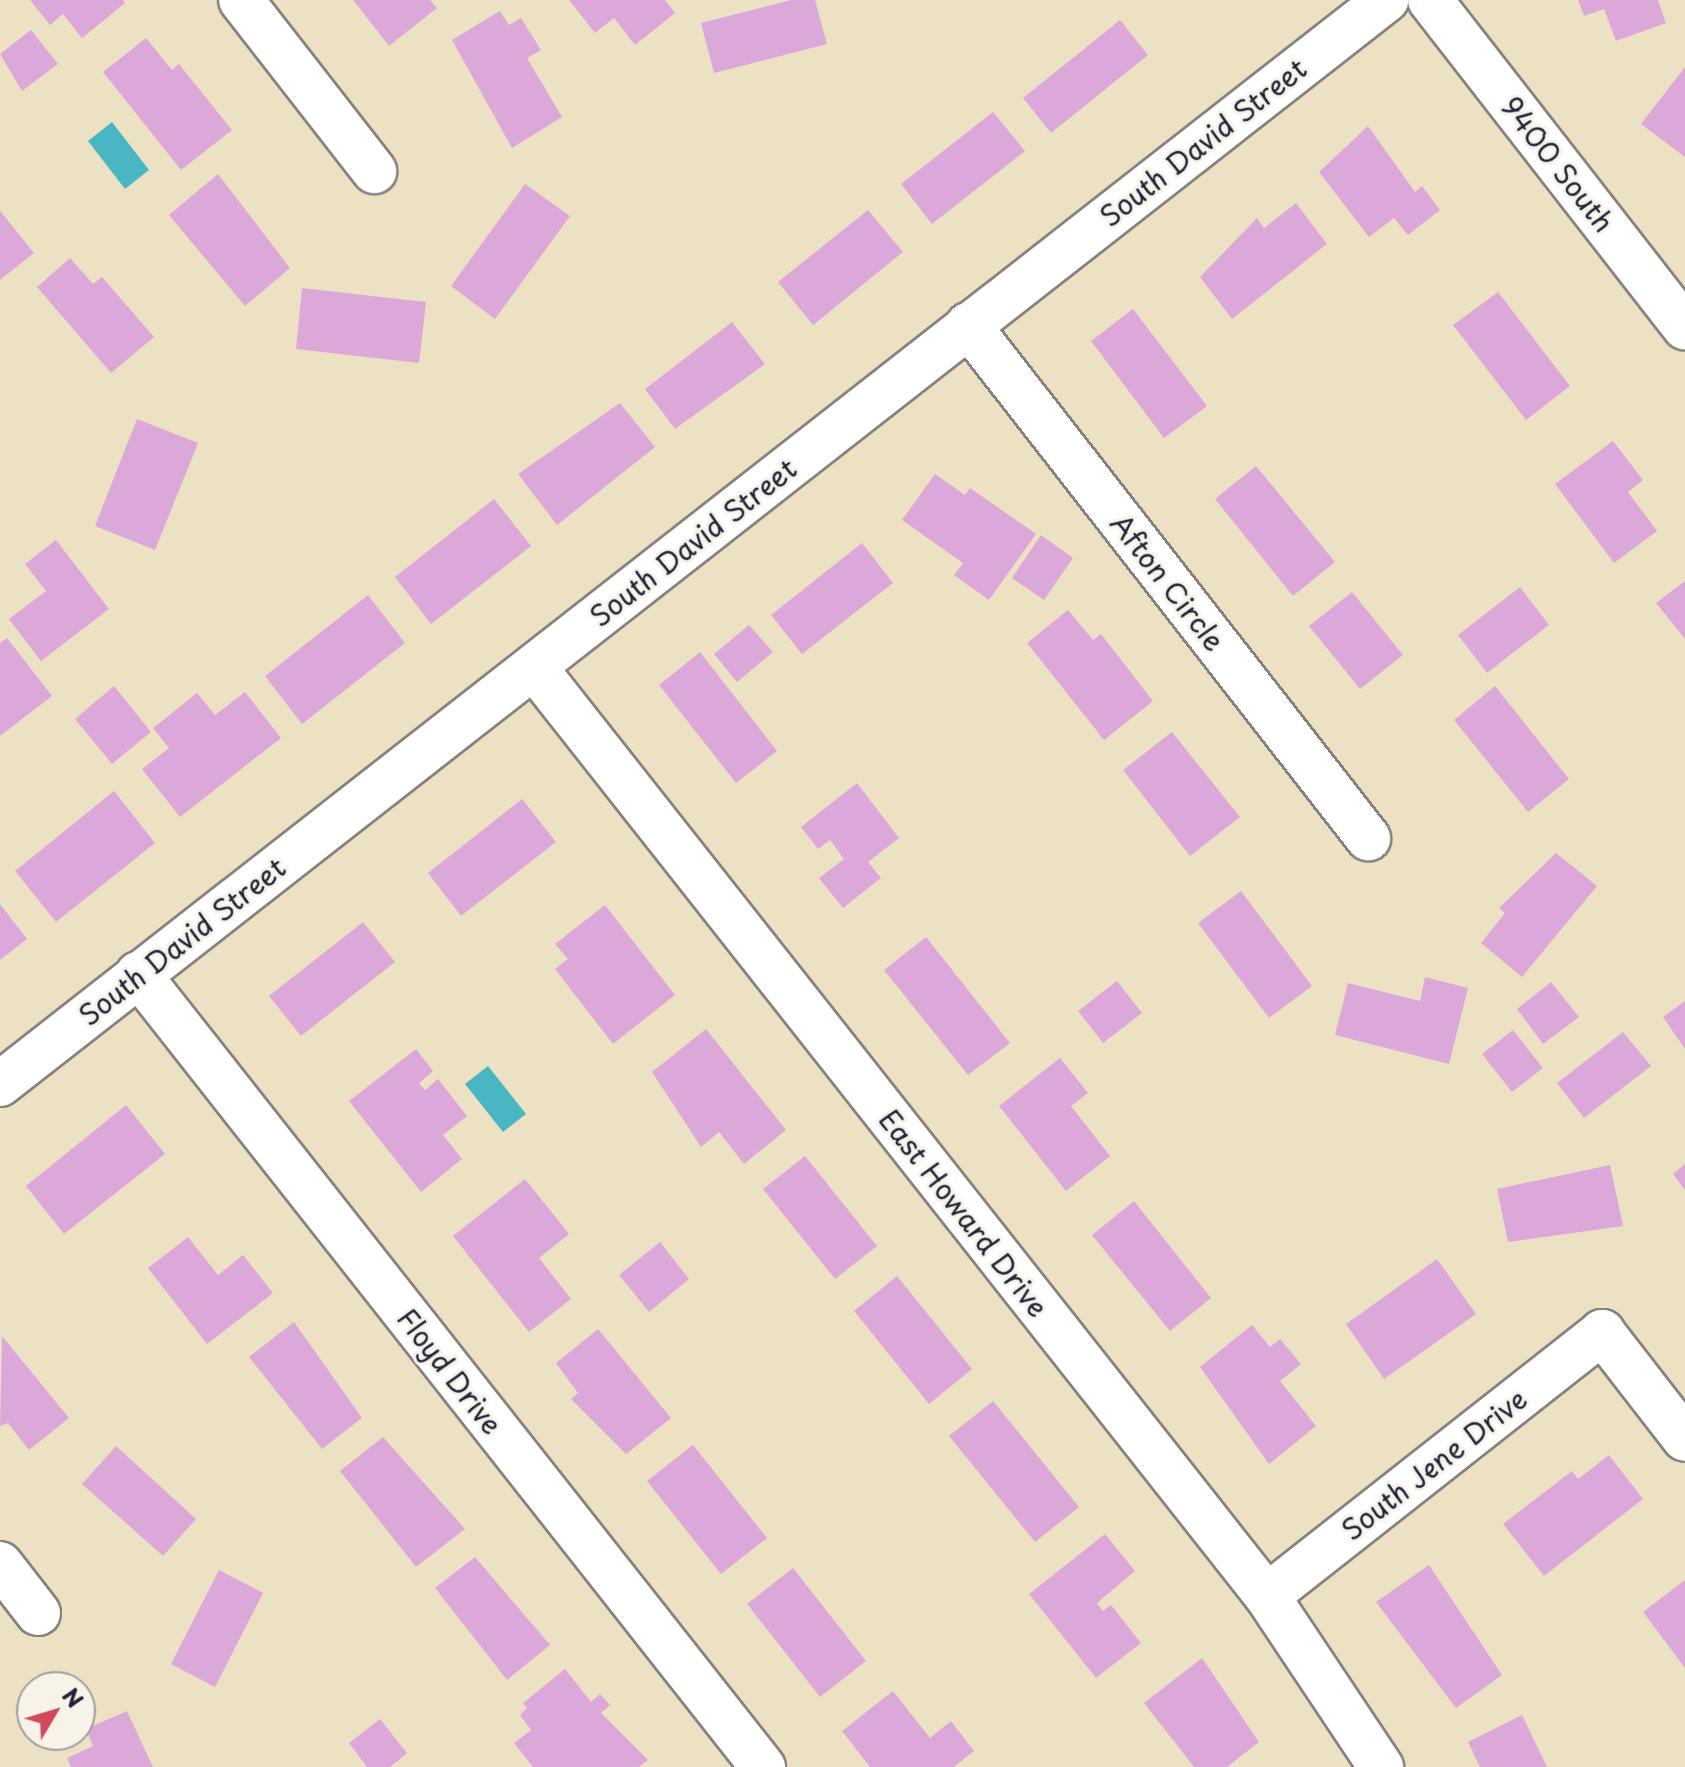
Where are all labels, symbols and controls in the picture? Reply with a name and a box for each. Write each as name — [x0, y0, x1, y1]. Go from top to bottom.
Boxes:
street label: South David Street — [1092, 50, 1314, 234]
street label: 9400 South — [1495, 89, 1621, 239]
street label: South David Street — [582, 450, 804, 634]
street label: Afton Circle — [1104, 506, 1232, 658]
street label: South David Street — [71, 849, 293, 1033]
street label: East Howard Drive — [873, 1103, 1055, 1323]
street label: Floyd Drive — [390, 1300, 510, 1442]
street label: South Jene Drive — [1333, 1380, 1535, 1548]
north arrow — [16, 1671, 96, 1751]
text: N — [55, 1680, 92, 1714]

